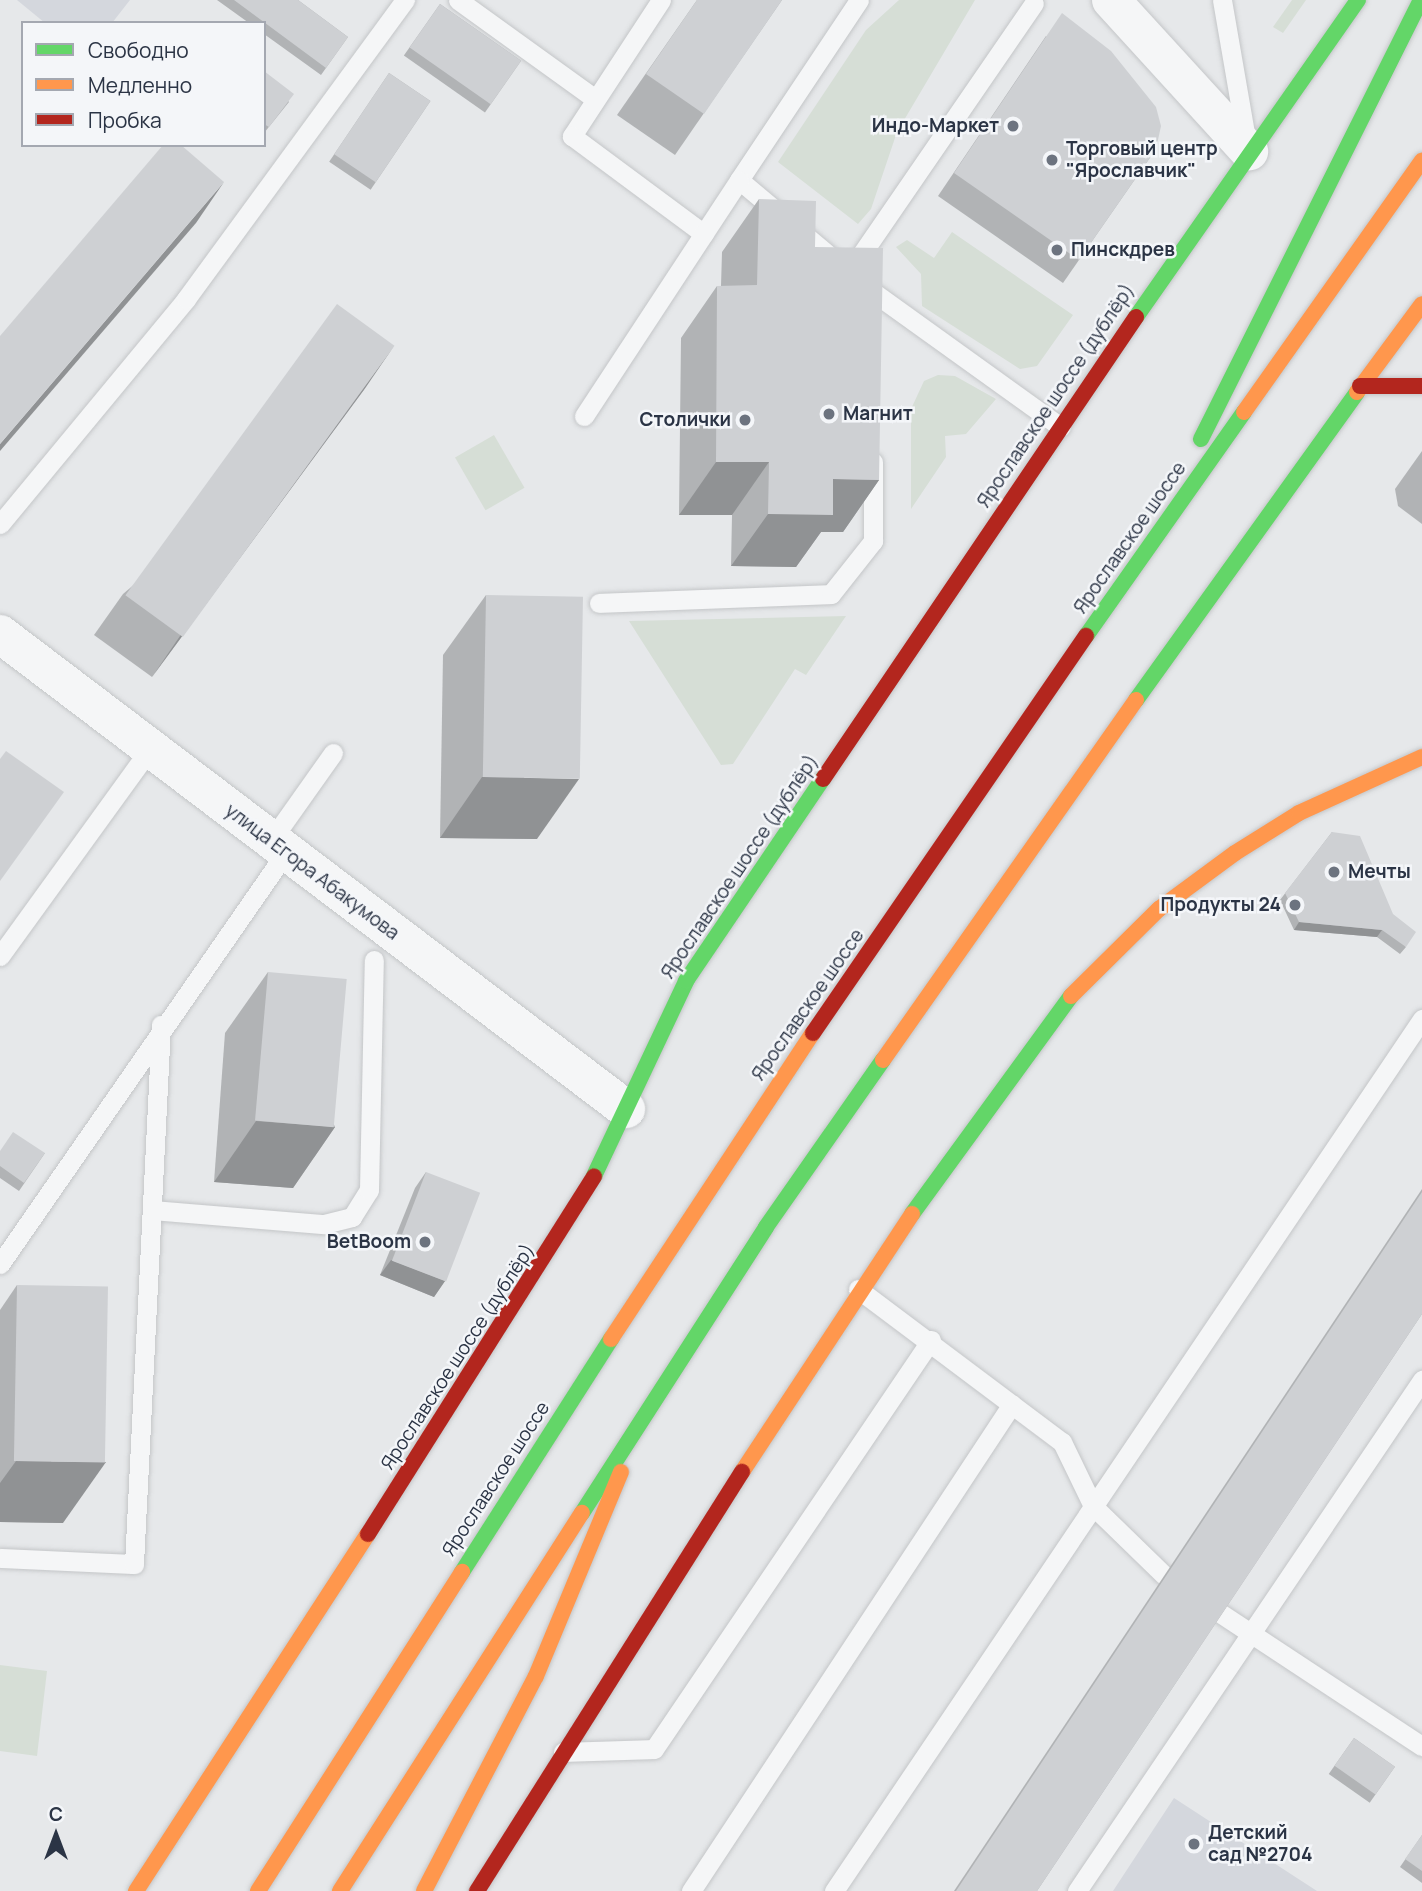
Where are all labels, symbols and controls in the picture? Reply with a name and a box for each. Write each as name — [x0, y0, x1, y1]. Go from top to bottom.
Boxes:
legend — [21, 21, 266, 147]
text: Свободно — [88, 36, 189, 64]
text: Медленно — [88, 71, 192, 99]
text: Пробка — [88, 106, 162, 134]
place label: Индо-Маркет — [872, 115, 999, 137]
marker: Индо-Маркет — [1005, 118, 1021, 134]
place label: Торговый центр "Ярославчик" — [1066, 138, 1218, 182]
marker: Торговый центр "Ярославчик" — [1044, 152, 1060, 168]
place label: Пинскдрев — [1071, 239, 1175, 261]
marker: Пинскдрев — [1049, 242, 1065, 258]
street label: Ярославское шоссе (дублёр) — [973, 280, 1139, 512]
place label: Магнит — [843, 403, 913, 425]
marker: Магнит — [821, 406, 837, 422]
place label: Столички — [640, 409, 731, 431]
marker: Столички — [737, 412, 753, 428]
street label: Ярославское шоссе — [1069, 458, 1191, 618]
street label: Ярославское шоссе (дублёр) — [657, 751, 823, 983]
street label: улица Егора Абакумова — [220, 799, 404, 945]
place label: Мечты — [1348, 861, 1411, 883]
marker: Мечты — [1326, 864, 1342, 880]
place label: Продукты 24 — [1160, 894, 1281, 916]
marker: Продукты 24 — [1287, 897, 1303, 913]
street label: Ярославское шоссе — [747, 925, 869, 1085]
place label: BetBoom — [327, 1231, 411, 1253]
marker: BetBoom — [417, 1234, 433, 1250]
street label: Ярославское шоссе (дублёр) — [376, 1240, 540, 1474]
street label: Ярославское шоссе — [437, 1397, 555, 1561]
north arrow — [21, 1800, 91, 1870]
text: С — [49, 1801, 63, 1827]
place label: Детский сад №2704 — [1208, 1822, 1313, 1866]
marker: Детский сад №2704 — [1186, 1836, 1202, 1852]

